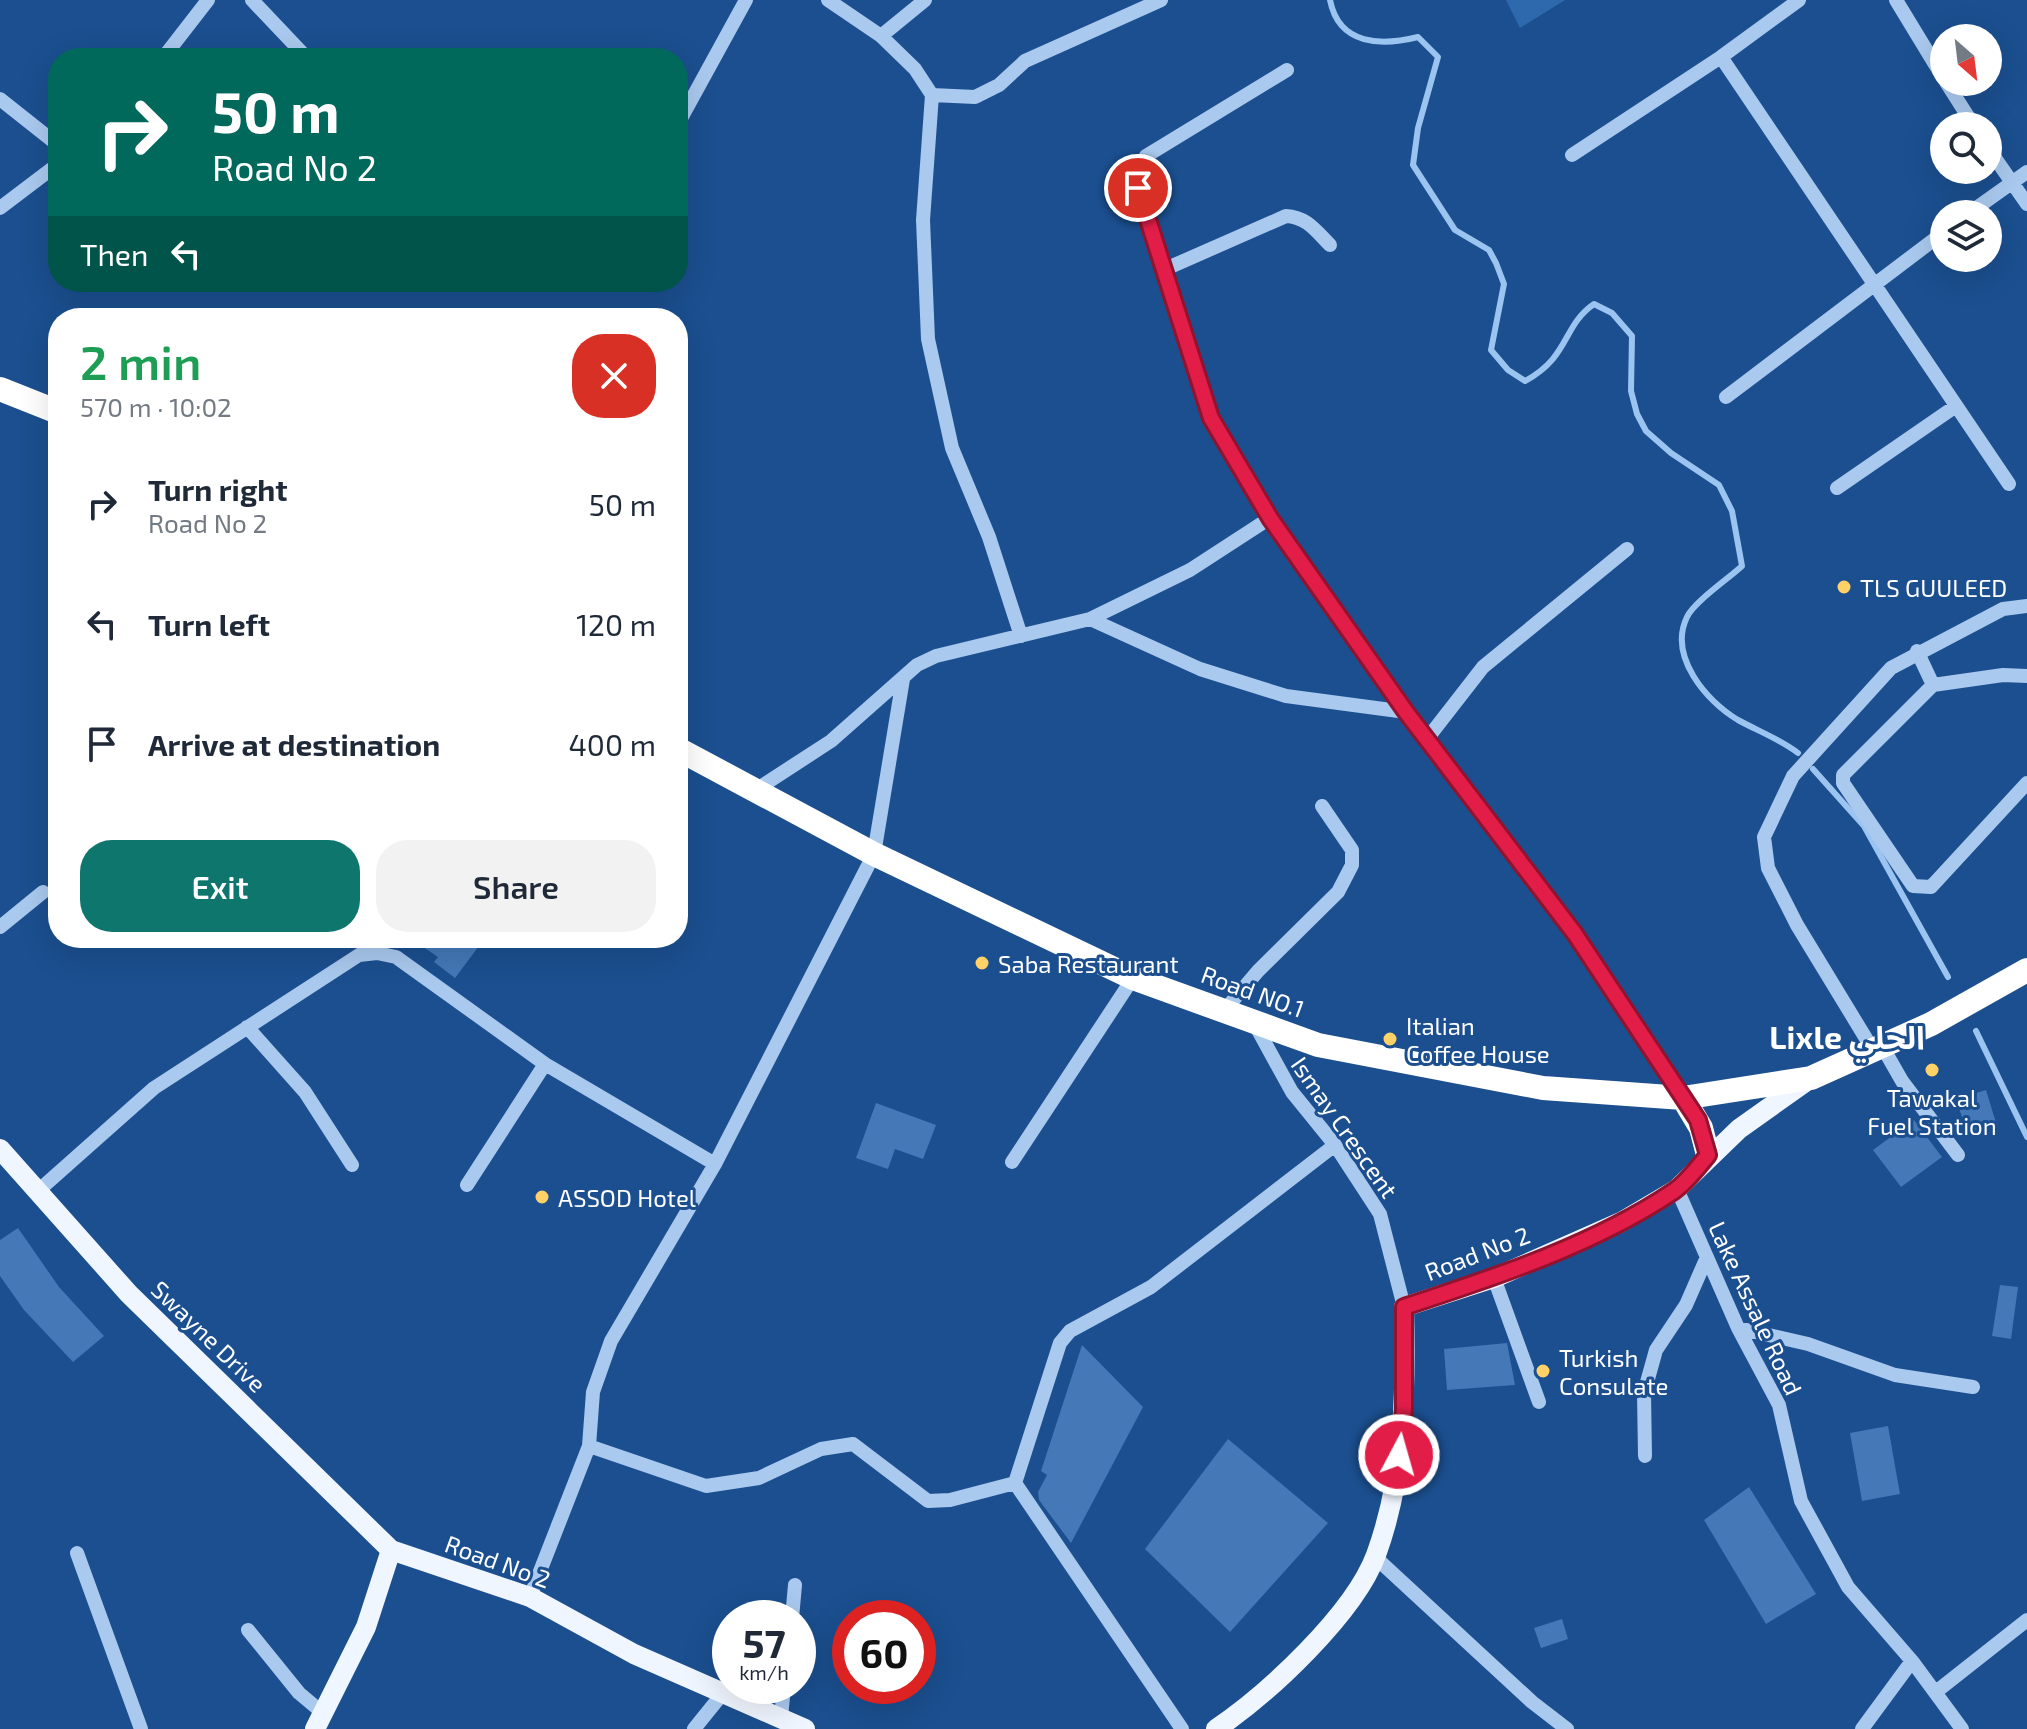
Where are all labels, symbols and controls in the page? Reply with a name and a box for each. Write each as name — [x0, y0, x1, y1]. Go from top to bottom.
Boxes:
north arrow — [1930, 24, 2002, 96]
map controls — [1930, 24, 2002, 272]
text: 50 m — [212, 77, 340, 144]
icon: right — [80, 80, 184, 184]
button: search — [1930, 112, 2002, 184]
text: Road No 2 — [212, 145, 377, 188]
pin — [1104, 154, 1172, 222]
icon: arrive — [1116, 166, 1160, 210]
button: layers — [1930, 200, 2002, 272]
icon: left — [164, 232, 208, 276]
text: Then — [80, 236, 148, 272]
text: 2 min — [80, 332, 201, 390]
button: close — [572, 334, 656, 418]
text: 570 m · 10:02 — [80, 391, 232, 422]
text: Turn right — [148, 471, 288, 507]
icon: right — [80, 482, 124, 526]
text: 50 m — [589, 486, 656, 522]
text: Road No 2 — [148, 507, 267, 538]
place label: TLS GUULEED — [1860, 573, 2007, 602]
marker: TLS GUULEED — [1835, 578, 1853, 596]
icon: left — [80, 602, 124, 646]
text: Turn left — [148, 606, 270, 642]
text: 120 m — [576, 606, 656, 642]
icon: arrive — [80, 722, 124, 766]
text: Arrive at destination — [148, 726, 440, 762]
text: 400 m — [568, 726, 656, 762]
button: Exit — [80, 840, 360, 932]
button: Share — [376, 840, 656, 932]
place label: Saba Restaurant — [998, 949, 1179, 978]
marker: Saba Restaurant — [973, 954, 991, 972]
street label: Road NO.1 — [1198, 959, 1308, 1023]
place label: Italian Coffee House — [1406, 1011, 1550, 1068]
district label: Lixle الحلي — [1769, 1017, 1925, 1063]
marker: Italian Coffee House — [1381, 1030, 1399, 1048]
street label: Ismay Crescent — [1286, 1051, 1404, 1203]
marker: Tawakal Fuel Station — [1923, 1061, 1941, 1079]
place label: Tawakal Fuel Station — [1867, 1083, 1997, 1140]
place label: ASSOD Hotel — [558, 1183, 696, 1212]
marker: ASSOD Hotel — [533, 1188, 551, 1206]
street label: Lake Assale Road — [1703, 1217, 1809, 1399]
street label: Road No 2 — [1420, 1220, 1534, 1286]
street label: Swayne Drive — [146, 1274, 272, 1398]
place label: Turkish Consulate — [1559, 1343, 1668, 1400]
marker: Turkish Consulate — [1534, 1362, 1552, 1380]
position arrow — [1357, 1413, 1441, 1497]
street label: Road No 2 — [441, 1529, 555, 1593]
speed limit sign: 60 — [832, 1600, 936, 1704]
text: 57 — [742, 1618, 786, 1666]
text: km/h — [739, 1660, 789, 1684]

